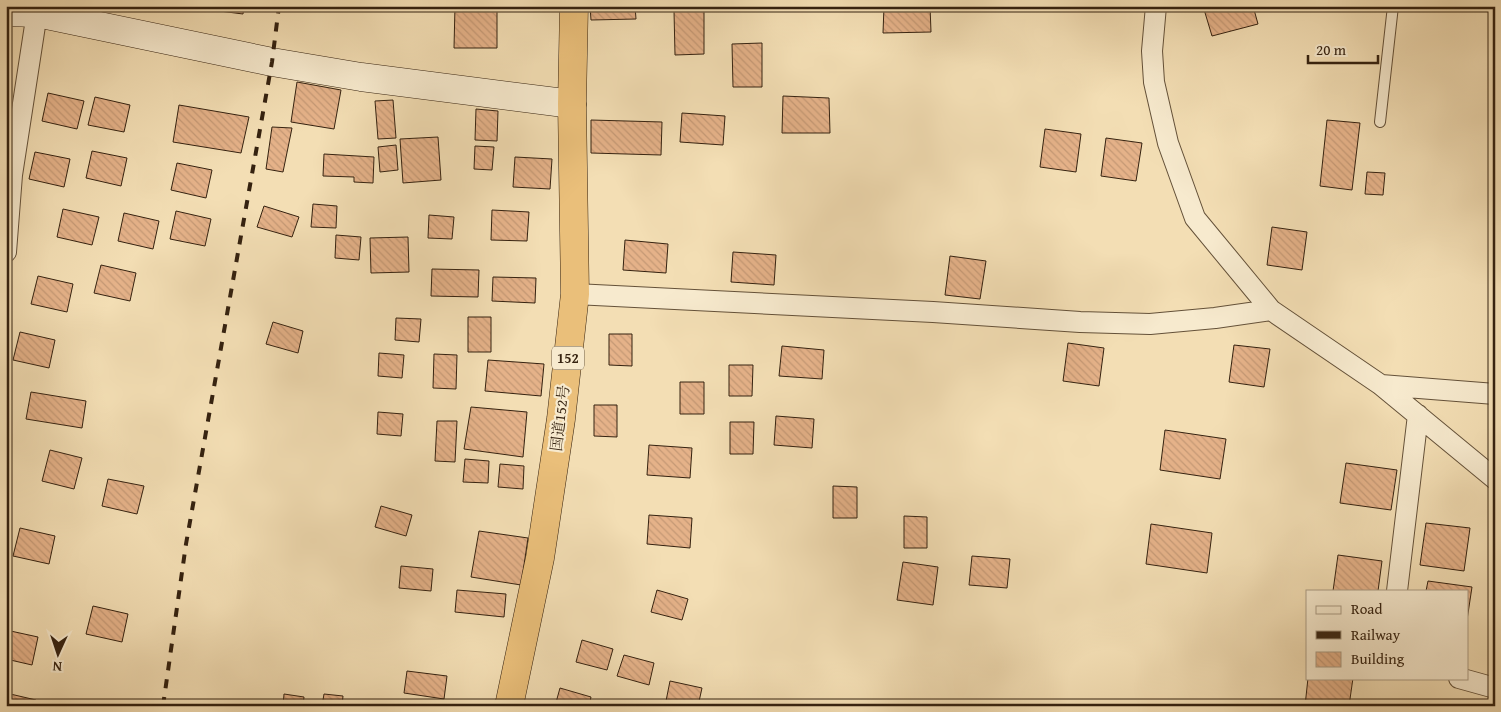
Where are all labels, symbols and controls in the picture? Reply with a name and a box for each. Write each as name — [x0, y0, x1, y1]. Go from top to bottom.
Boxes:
scale bar — [1308, 32, 1378, 64]
text: 20 m — [1316, 39, 1347, 60]
road number: 152 — [552, 346, 584, 369]
street label: 国道152号 — [545, 384, 574, 452]
legend — [1306, 590, 1468, 680]
text: Road — [1351, 598, 1382, 619]
text: Railway — [1351, 624, 1401, 645]
north arrow — [32, 630, 82, 680]
text: Building — [1351, 648, 1405, 669]
text: N — [51, 657, 63, 677]

